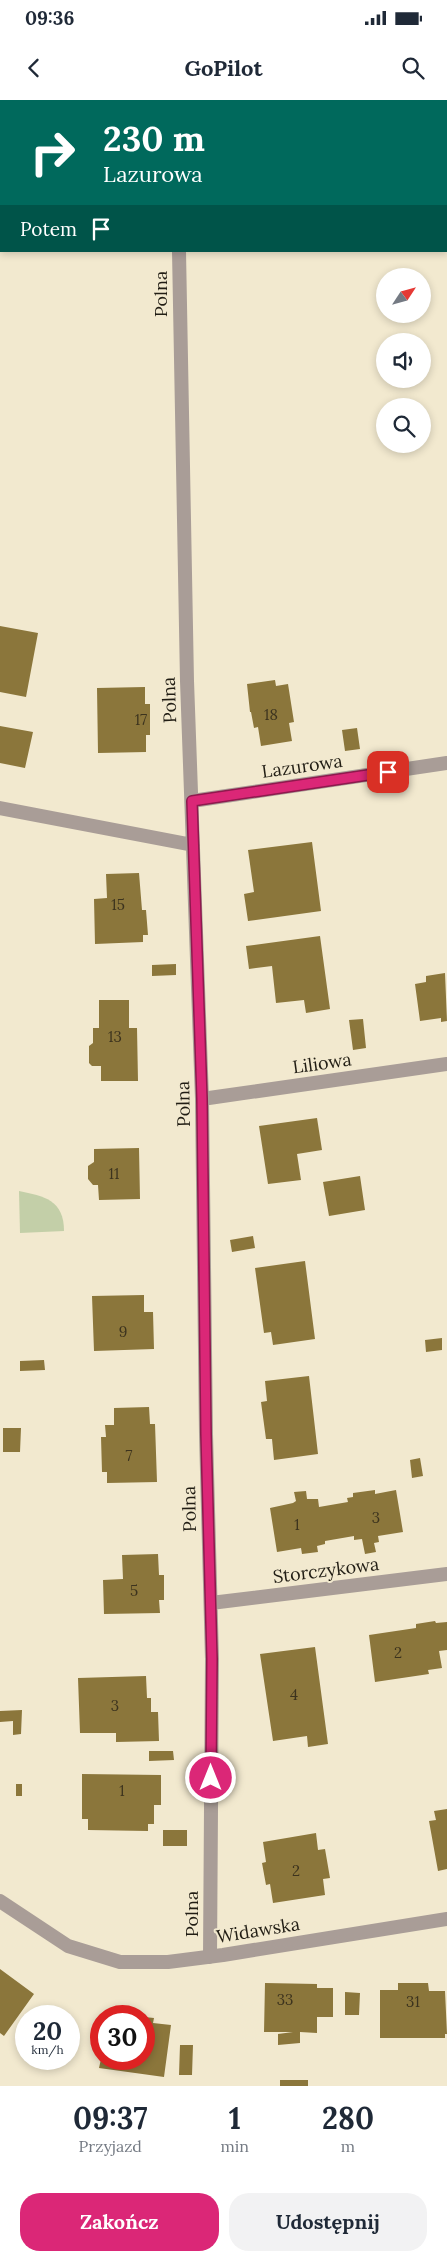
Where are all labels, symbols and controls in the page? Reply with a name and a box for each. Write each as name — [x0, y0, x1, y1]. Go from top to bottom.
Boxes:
text: 09:36 — [25, 6, 74, 30]
icon: back — [20, 54, 48, 82]
text: GoPilot — [184, 54, 263, 82]
icon: search — [399, 54, 427, 82]
text: 230 m — [103, 116, 205, 161]
icon: right — [20, 120, 85, 185]
text: Lazurowa — [103, 160, 203, 188]
icon: arrive — [87, 215, 115, 243]
text: Potem — [20, 217, 77, 241]
north arrow — [376, 268, 431, 322]
map controls — [376, 268, 431, 453]
street label: Polna — [149, 271, 172, 317]
button: sound — [376, 333, 431, 388]
button: search — [376, 398, 431, 453]
street label: Polna — [157, 676, 181, 724]
house number: 18 — [264, 705, 278, 724]
house number: 17 — [135, 710, 147, 729]
street label: Lazurowa — [260, 749, 344, 783]
pin — [367, 751, 409, 793]
icon: arrive — [374, 758, 402, 786]
house number: 15 — [111, 895, 125, 914]
house number: 13 — [108, 1027, 122, 1046]
street label: Liliowa — [291, 1047, 353, 1079]
street label: Polna — [171, 1081, 195, 1127]
house number: 11 — [109, 1164, 119, 1183]
house number: 9 — [119, 1322, 127, 1341]
house number: 7 — [126, 1446, 133, 1465]
street label: Polna — [177, 1486, 201, 1532]
house number: 3 — [372, 1508, 380, 1527]
house number: 1 — [294, 1515, 300, 1534]
street label: Storczykowa — [272, 1552, 380, 1588]
house number: 5 — [130, 1581, 138, 1600]
house number: 2 — [394, 1643, 402, 1662]
house number: 4 — [290, 1685, 298, 1704]
house number: 3 — [111, 1696, 119, 1715]
position arrow — [184, 1751, 236, 1803]
house number: 1 — [119, 1781, 125, 1800]
house number: 2 — [292, 1861, 300, 1880]
street label: Polna — [180, 1891, 203, 1937]
street label: Widawska — [215, 1912, 301, 1948]
house number: 33 — [277, 1990, 293, 2009]
house number: 31 — [406, 1992, 420, 2011]
speed limit sign: 30 — [90, 2005, 155, 2070]
text: 20 — [33, 2015, 62, 2047]
text: km/h — [31, 2042, 64, 2057]
text: 09:37 — [73, 2099, 148, 2137]
text: 1 — [229, 2099, 241, 2137]
text: 280 — [322, 2099, 374, 2137]
text: Przyjazd — [79, 2136, 142, 2156]
text: min — [220, 2136, 249, 2156]
text: m — [341, 2136, 355, 2156]
button: Zakończ — [20, 2193, 219, 2251]
button: Udostępnij — [229, 2193, 427, 2251]

